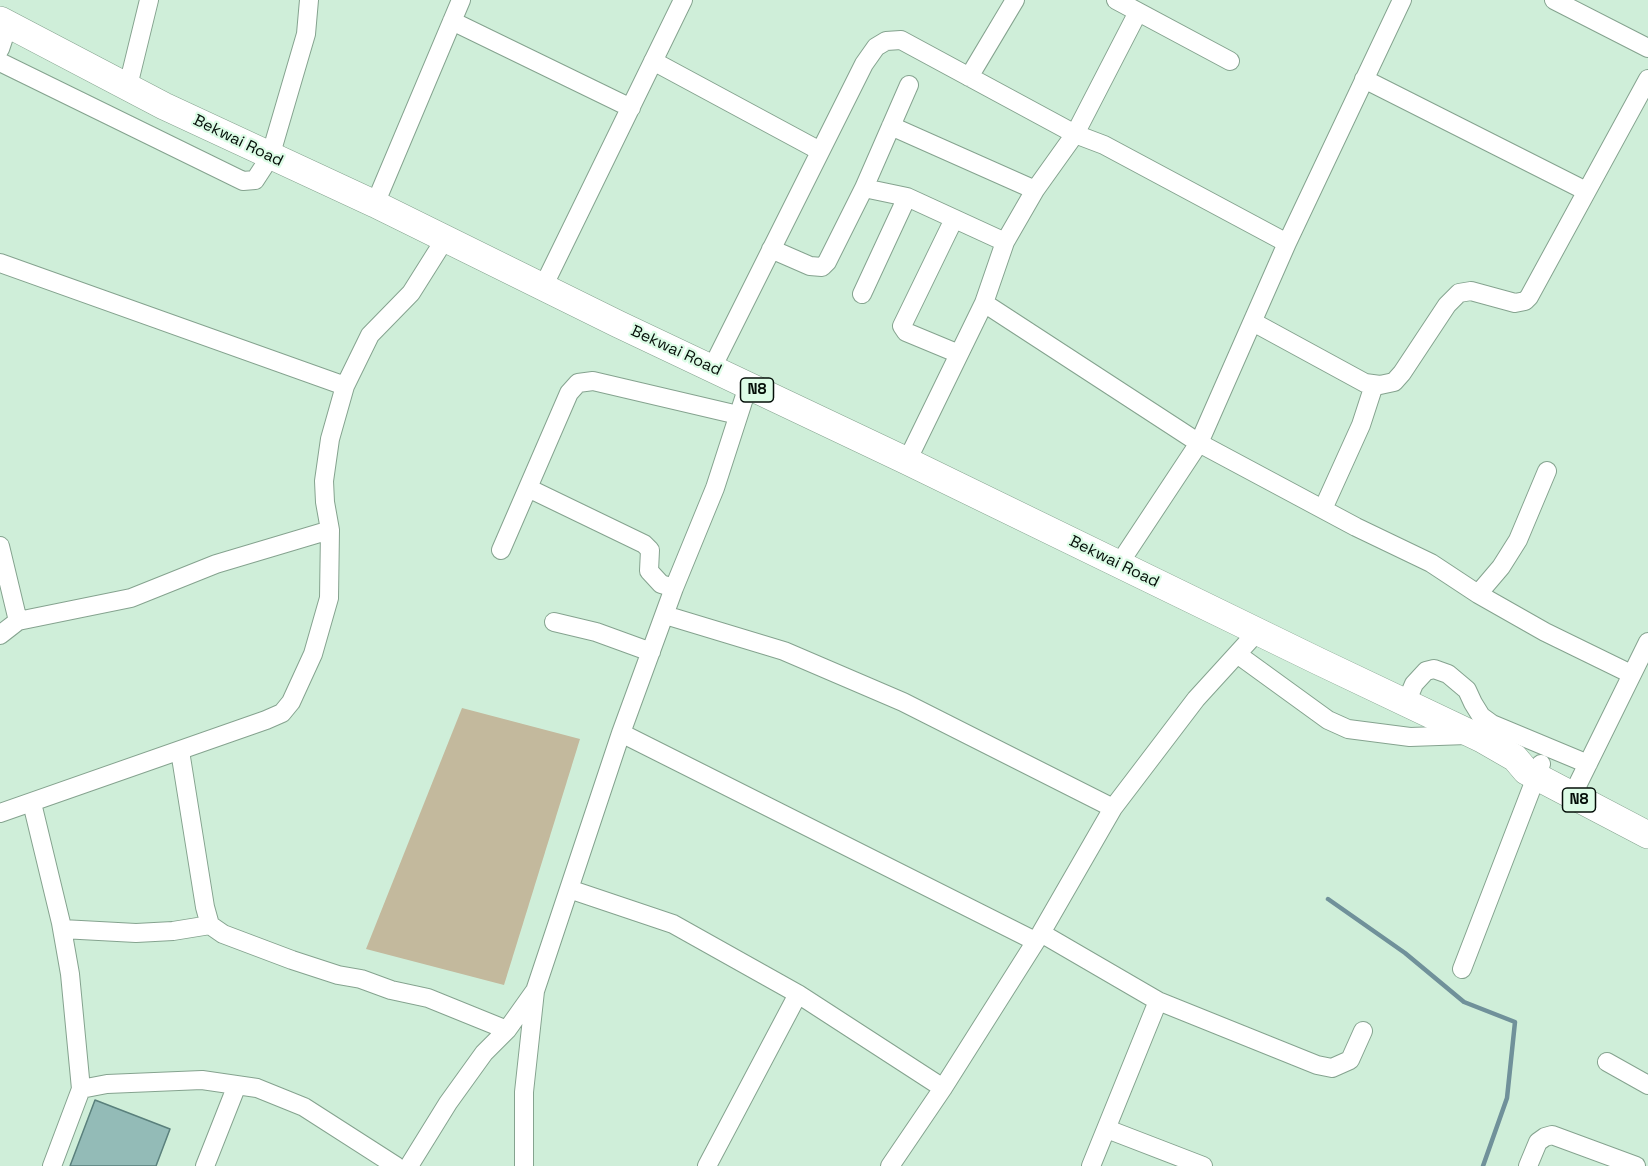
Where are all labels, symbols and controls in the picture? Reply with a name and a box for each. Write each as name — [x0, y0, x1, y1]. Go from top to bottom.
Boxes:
street label: Bekwai Road — [190, 111, 286, 171]
street label: Bekwai Road — [628, 322, 724, 380]
road number: N8 — [740, 378, 774, 402]
street label: Bekwai Road — [1066, 532, 1162, 592]
road number: N8 — [1562, 788, 1596, 812]

